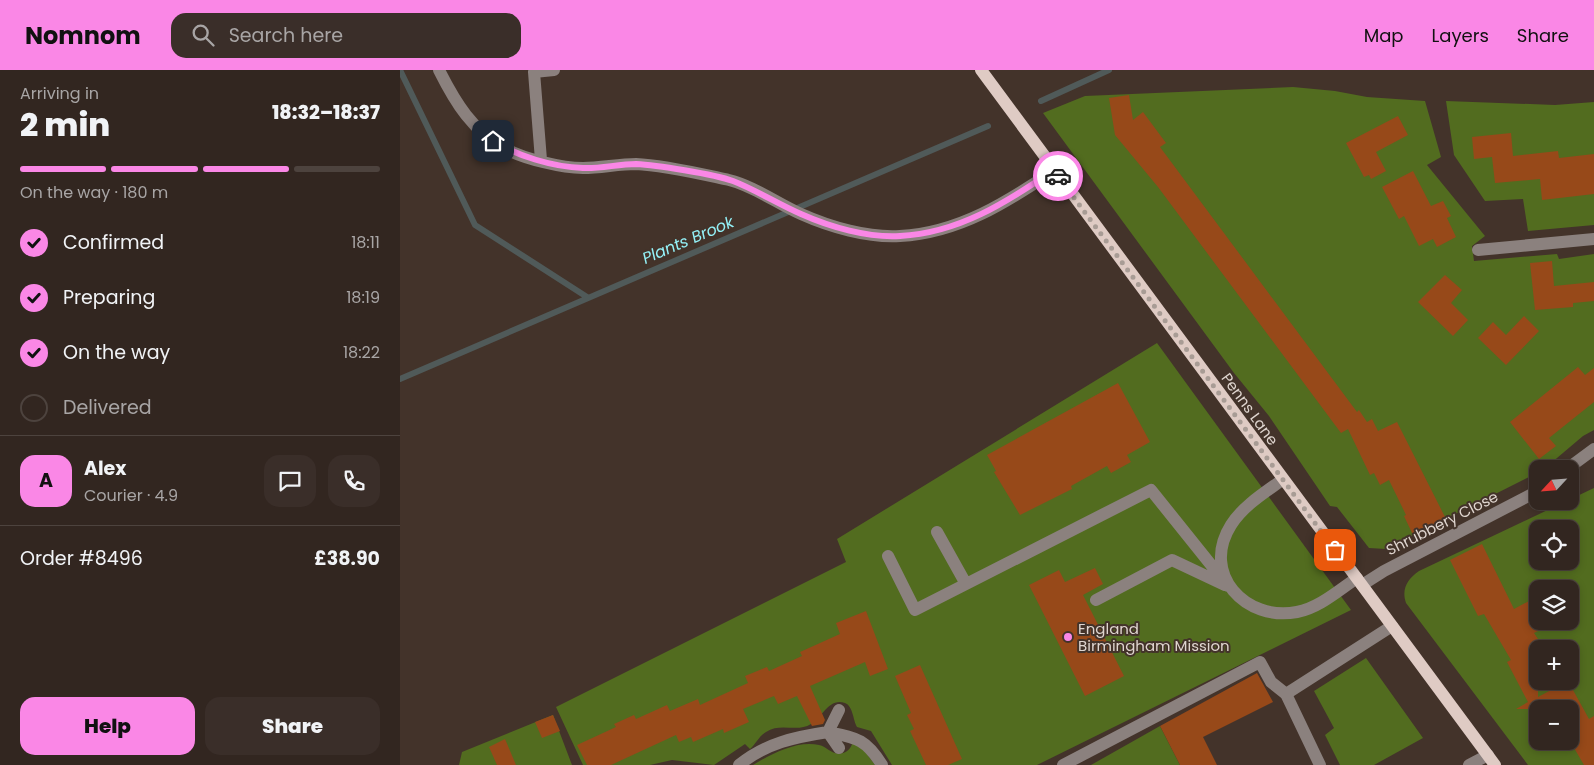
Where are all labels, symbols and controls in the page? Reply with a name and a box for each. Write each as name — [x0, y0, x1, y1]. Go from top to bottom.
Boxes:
search box — [171, 13, 521, 58]
text: Nomnom — [25, 19, 141, 52]
icon: search — [189, 21, 217, 49]
text: Search here — [229, 22, 343, 49]
text: Map — [1364, 23, 1404, 48]
text: Layers — [1432, 23, 1489, 48]
text: Share — [1517, 23, 1569, 48]
text: Arriving in — [20, 82, 99, 105]
text: 18:32–18:37 — [272, 99, 380, 126]
text: 2 min — [20, 102, 110, 147]
pin — [472, 120, 514, 162]
icon: home — [479, 127, 507, 155]
courier — [1033, 151, 1083, 201]
icon: car — [1044, 162, 1072, 190]
text: On the way · 180 m — [20, 181, 168, 204]
water label: Plants Brook — [639, 210, 738, 270]
icon: check — [20, 229, 48, 257]
text: Confirmed — [63, 229, 164, 256]
text: 18:11 — [351, 231, 380, 254]
icon: check — [20, 284, 48, 312]
text: Preparing — [63, 284, 155, 311]
text: 18:19 — [346, 286, 380, 309]
icon: check — [20, 339, 48, 367]
text: On the way — [63, 339, 170, 366]
text: 18:22 — [343, 341, 380, 364]
street label: Penns Lane — [1217, 369, 1283, 449]
text: Delivered — [63, 394, 152, 421]
text: Alex — [84, 455, 126, 482]
button: chat — [264, 455, 316, 507]
button: phone — [328, 455, 380, 507]
north arrow — [1529, 460, 1579, 510]
map controls — [1529, 460, 1579, 750]
text: A — [39, 467, 53, 494]
text: Courier · 4.9 — [84, 484, 178, 507]
street label: Shrubbery Close — [1382, 486, 1502, 560]
button: locate — [1529, 520, 1579, 570]
pin — [1314, 529, 1356, 571]
icon: bag — [1321, 536, 1349, 564]
text: Order #8496 — [20, 545, 143, 572]
text: £38.90 — [314, 545, 380, 572]
button: layers — [1529, 580, 1579, 630]
place label: England Birmingham Mission — [1078, 618, 1230, 656]
marker: England Birmingham Mission — [1062, 631, 1074, 643]
button: + — [1529, 640, 1579, 690]
button: Help — [20, 697, 195, 755]
button: Share — [205, 697, 380, 755]
button: − — [1529, 700, 1579, 750]

